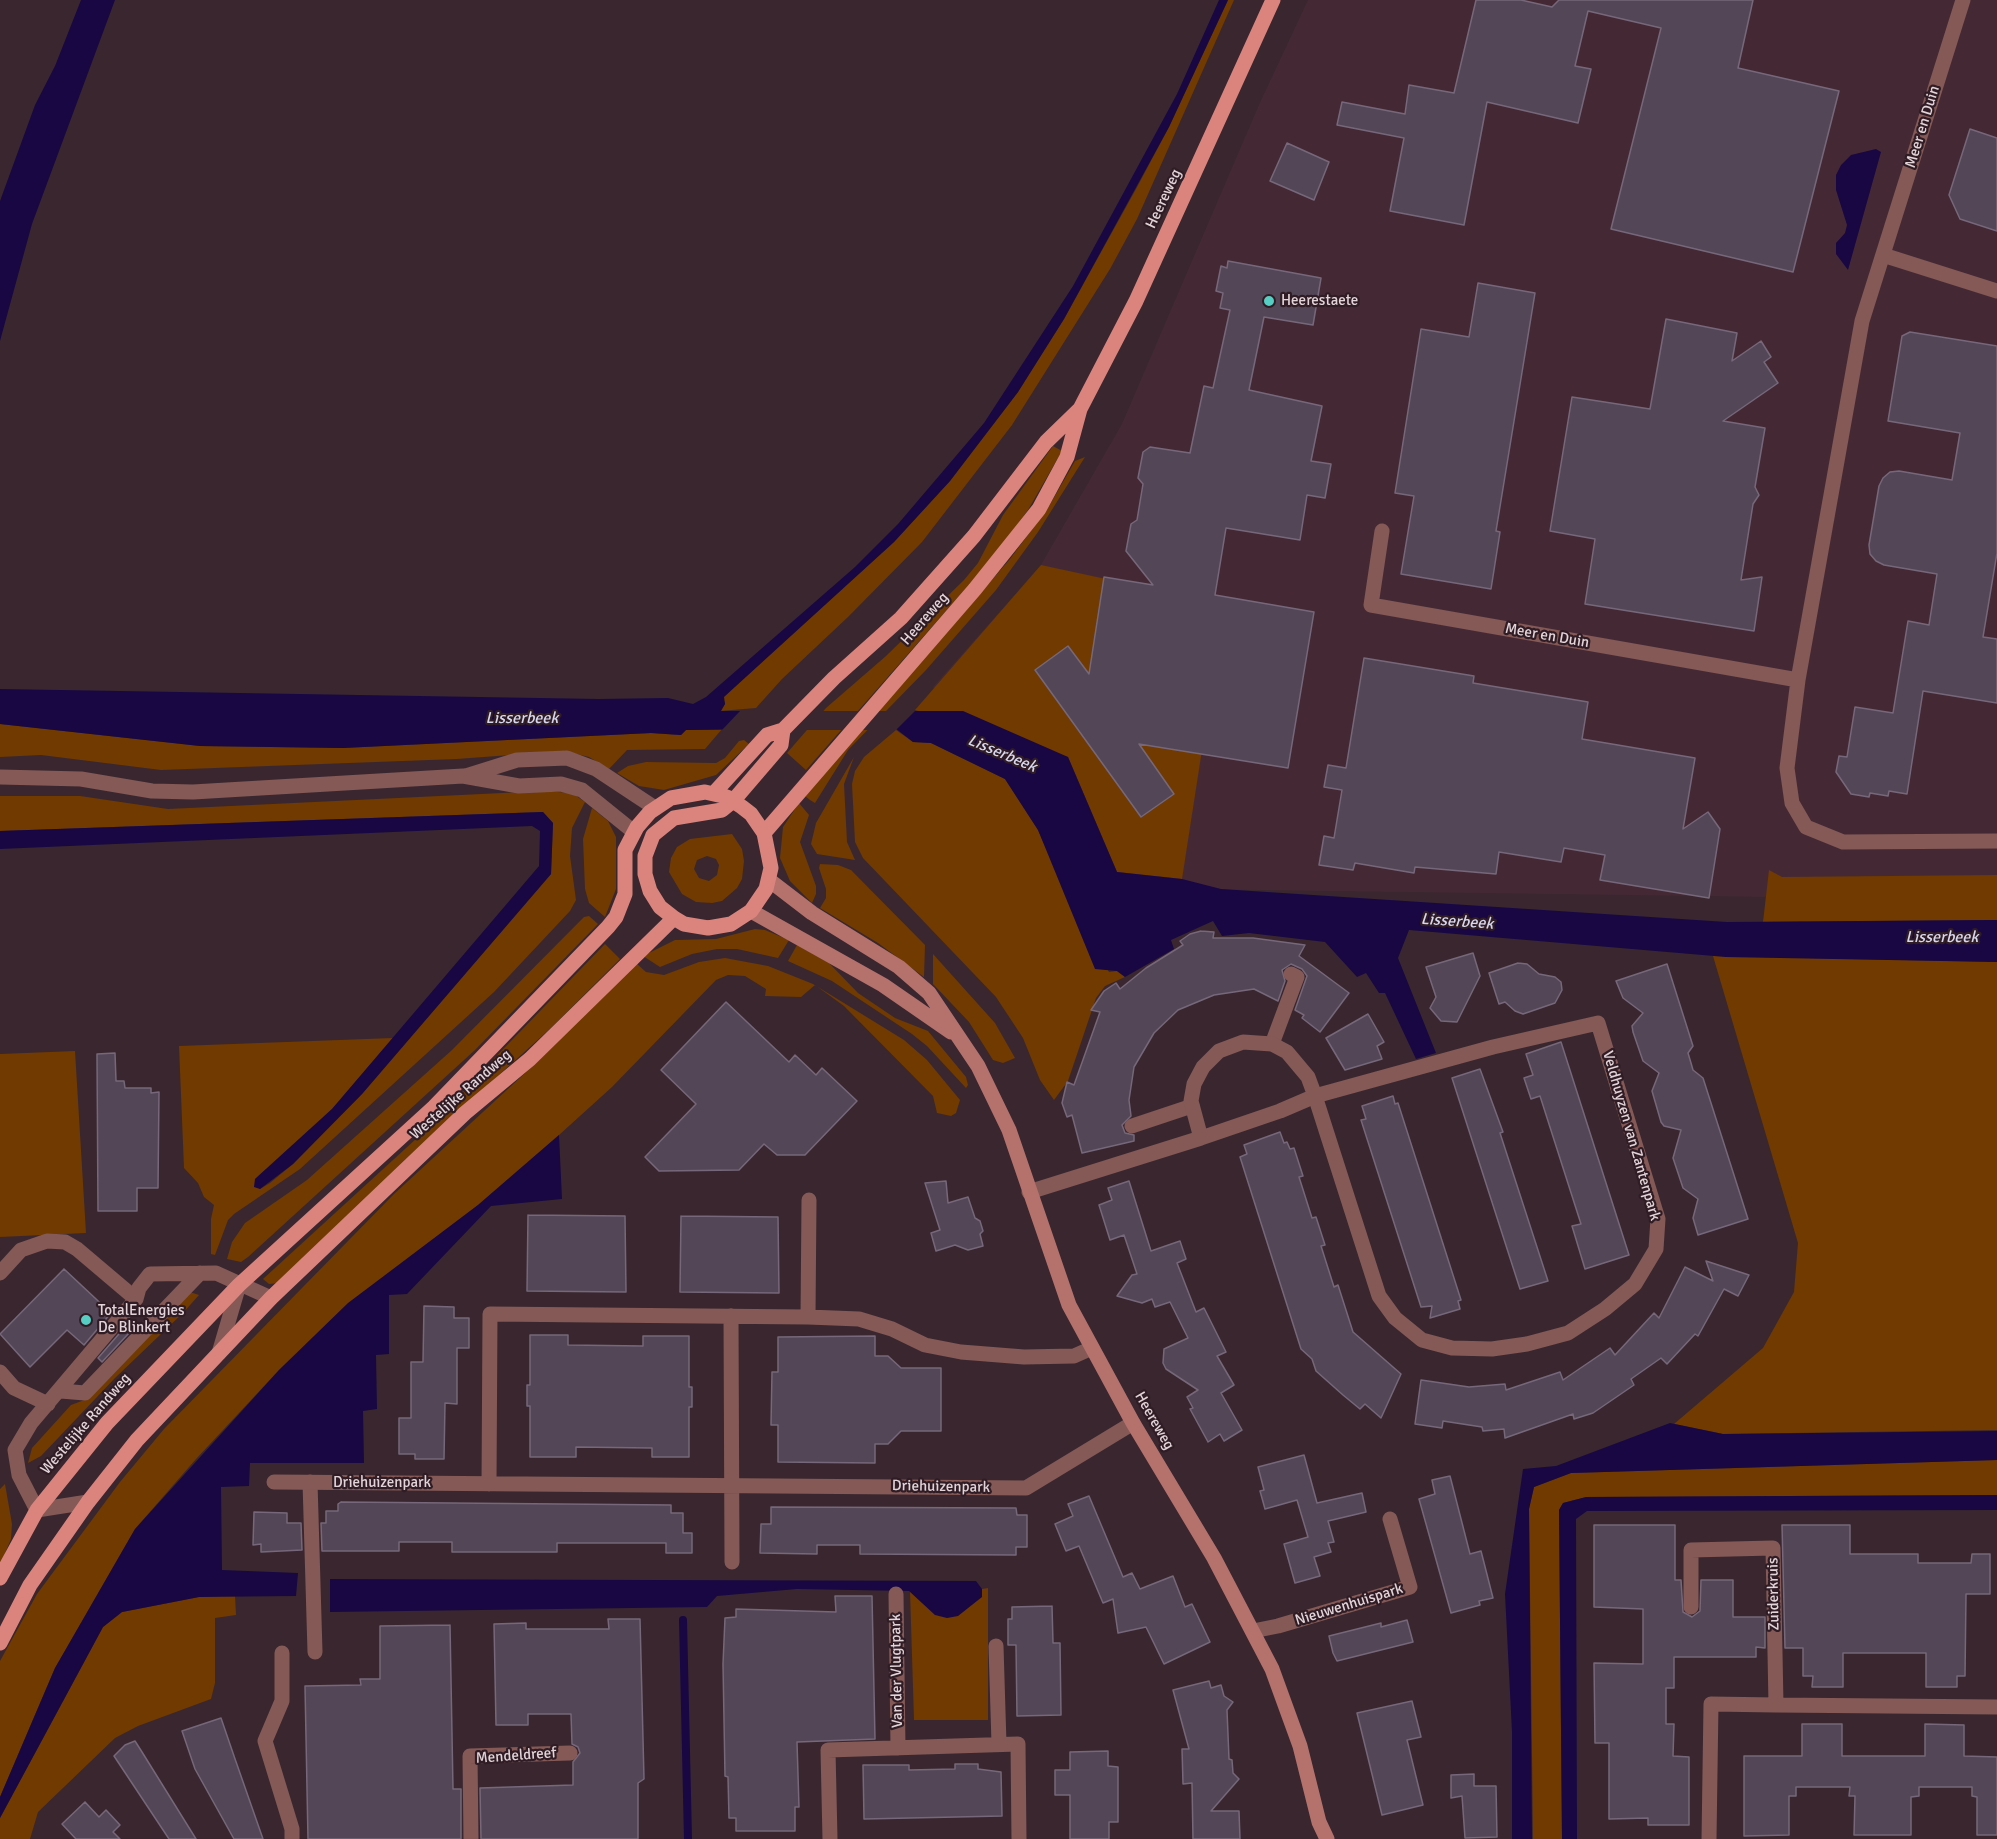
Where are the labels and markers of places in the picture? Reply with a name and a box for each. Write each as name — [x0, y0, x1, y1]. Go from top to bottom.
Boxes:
place label: Heerestaete — [1281, 292, 1358, 310]
marker: Heerestaete — [1262, 294, 1276, 308]
place label: TotalEnergies De Blinkert — [98, 1302, 185, 1337]
marker: TotalEnergies De Blinkert — [79, 1313, 93, 1327]

